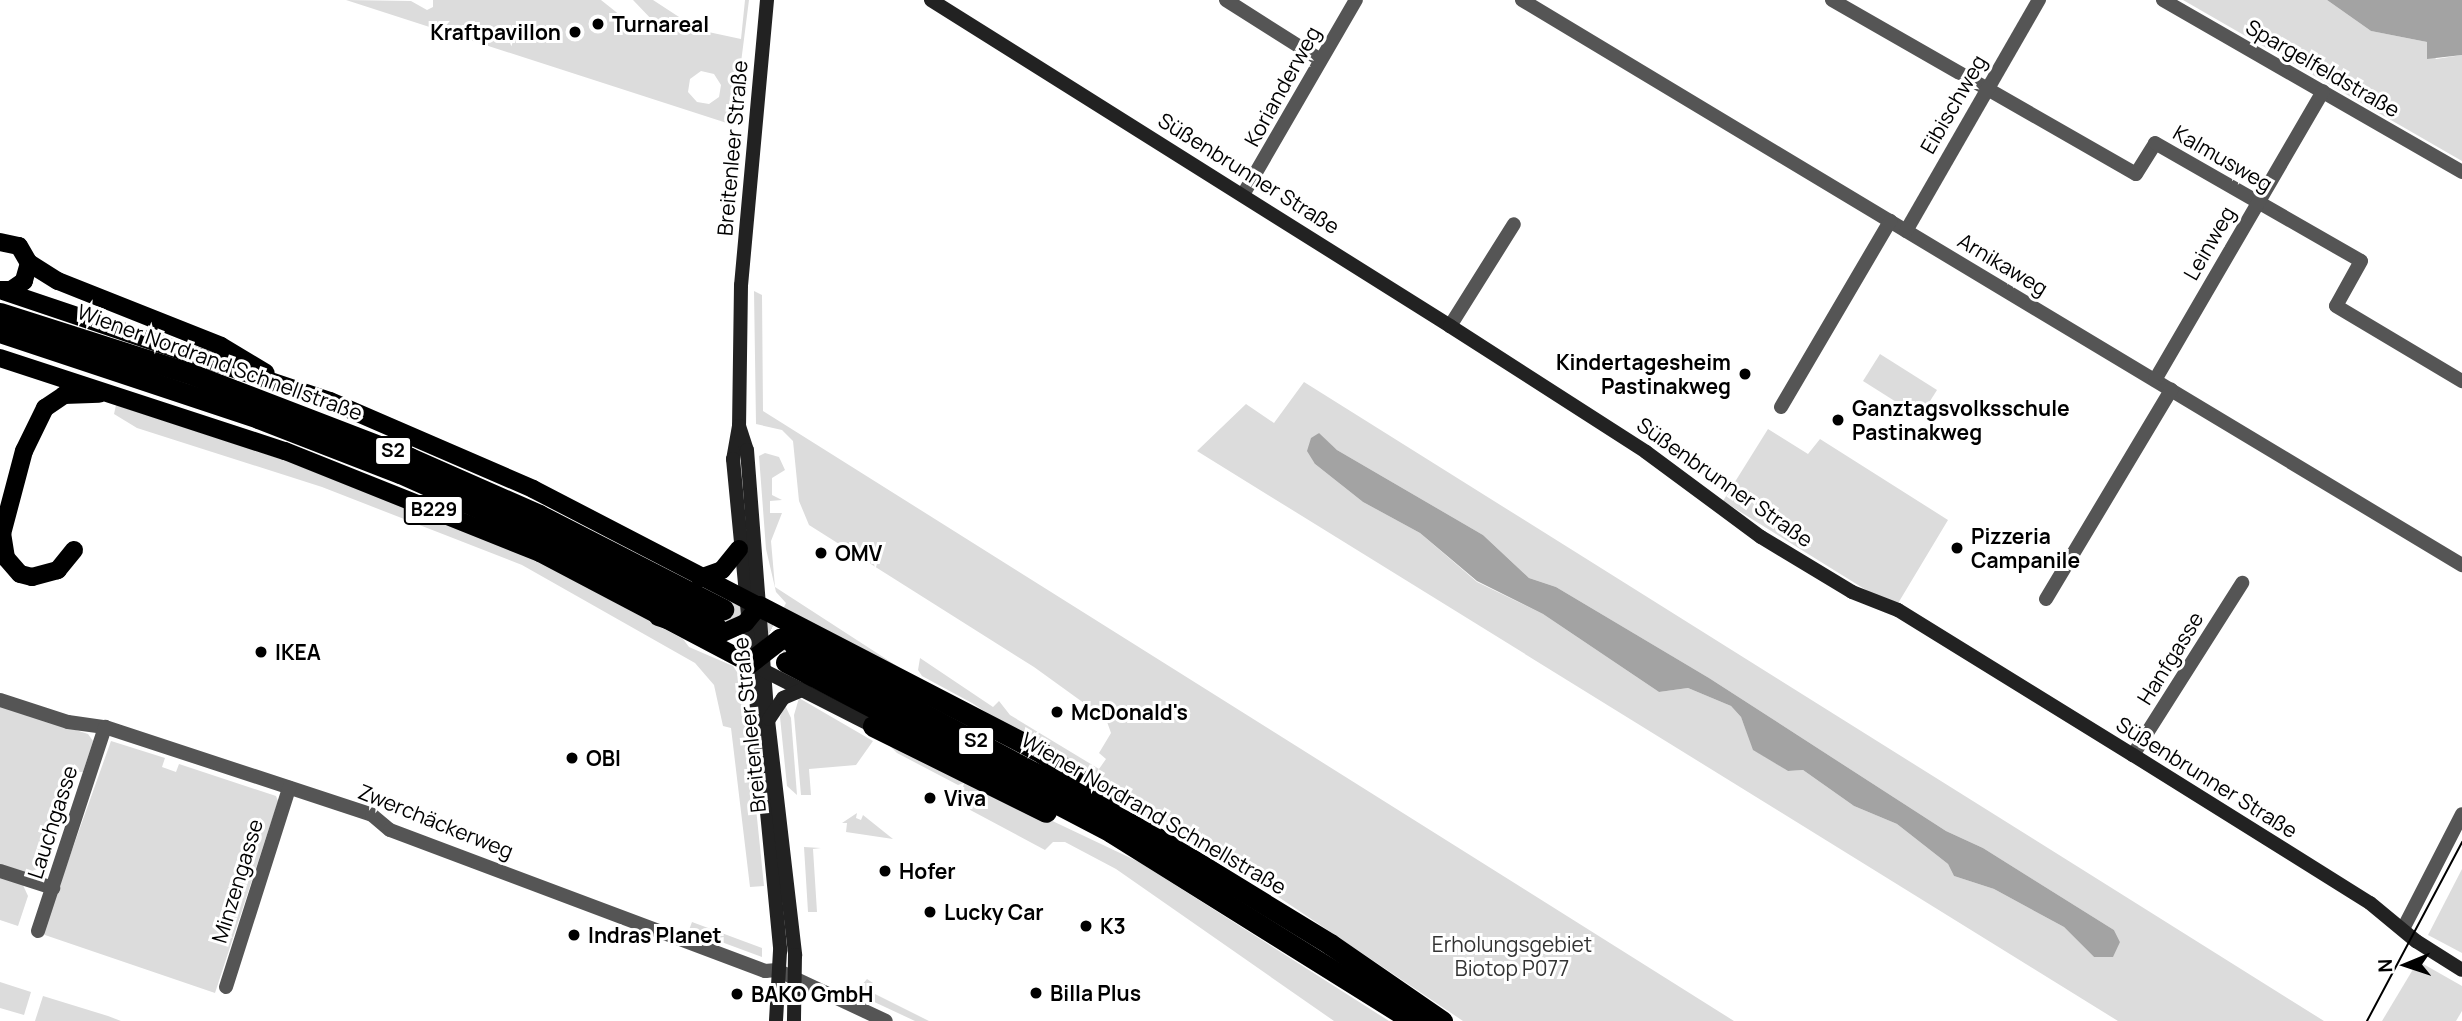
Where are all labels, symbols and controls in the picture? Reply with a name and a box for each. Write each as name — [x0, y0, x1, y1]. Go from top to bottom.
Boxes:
place label: Turnareal — [612, 11, 709, 37]
street label: Spargelfeldstraße — [2242, 14, 2404, 122]
marker: Turnareal — [590, 16, 606, 32]
place label: Kraftpavillon — [430, 19, 561, 45]
street label: Korianderweg — [1239, 22, 1325, 150]
marker: Kraftpavillon — [567, 24, 583, 40]
street label: Eibischweg — [1915, 50, 1991, 158]
street label: Breitenleer Straße — [712, 59, 752, 237]
street label: Süßenbrunner Straße — [1154, 107, 1344, 239]
street label: Kalmusweg — [2169, 120, 2277, 196]
street label: Leinweg — [2178, 202, 2240, 284]
street label: Arnikaweg — [1954, 227, 2052, 301]
street label: Wiener Nordrand Schnellstraße — [74, 299, 366, 425]
place label: Kindertagesheim Pastinakweg — [1556, 349, 1731, 399]
marker: Kindertagesheim Pastinakweg — [1737, 366, 1753, 382]
place label: Ganztagsvolksschule Pastinakweg — [1852, 395, 2070, 445]
street label: Süßenbrunner Straße — [1632, 412, 1818, 552]
marker: Ganztagsvolksschule Pastinakweg — [1830, 412, 1846, 428]
road number: S2 — [374, 436, 412, 466]
road number: B229 — [402, 495, 466, 526]
place label: Pizzeria Campanile — [1971, 523, 2080, 573]
place label: OMV — [835, 540, 882, 566]
marker: Pizzeria Campanile — [1949, 540, 1965, 556]
marker: OMV — [813, 545, 829, 561]
street label: Hanfgasse — [2132, 607, 2208, 709]
street label: Breitenleer Straße — [727, 636, 771, 814]
place label: IKEA — [275, 639, 321, 665]
marker: IKEA — [253, 644, 269, 660]
place label: McDonald's — [1071, 699, 1188, 725]
marker: McDonald's — [1049, 704, 1065, 720]
street label: Süßenbrunner Straße — [2112, 711, 2302, 843]
road number: S2 — [957, 726, 995, 756]
street label: Wiener Nordrand Schnellstraße — [1017, 727, 1291, 899]
place label: OBI — [586, 745, 621, 771]
marker: OBI — [564, 750, 580, 766]
street label: Lauchgasse — [22, 762, 82, 882]
street label: Zwerchäckerweg — [355, 778, 517, 864]
place label: Viva — [944, 785, 986, 811]
marker: Viva — [922, 790, 938, 806]
street label: Minzengasse — [206, 816, 268, 946]
place label: Hofer — [899, 858, 956, 884]
marker: Hofer — [877, 863, 893, 879]
place label: Lucky Car — [944, 899, 1044, 925]
marker: Lucky Car — [922, 904, 938, 920]
place label: K3 — [1100, 913, 1126, 939]
marker: K3 — [1078, 918, 1094, 934]
place label: Indras Planet — [588, 922, 722, 948]
marker: Indras Planet — [566, 927, 582, 943]
north arrow — [2371, 930, 2441, 1000]
park label: Erholungsgebiet Biotop P077 — [1432, 931, 1592, 981]
text: N — [2372, 958, 2398, 973]
place label: Billa Plus — [1050, 980, 1141, 1006]
place label: BAKO GmbH — [751, 981, 873, 1007]
marker: Billa Plus — [1028, 985, 1044, 1001]
marker: BAKO GmbH — [729, 986, 745, 1002]

